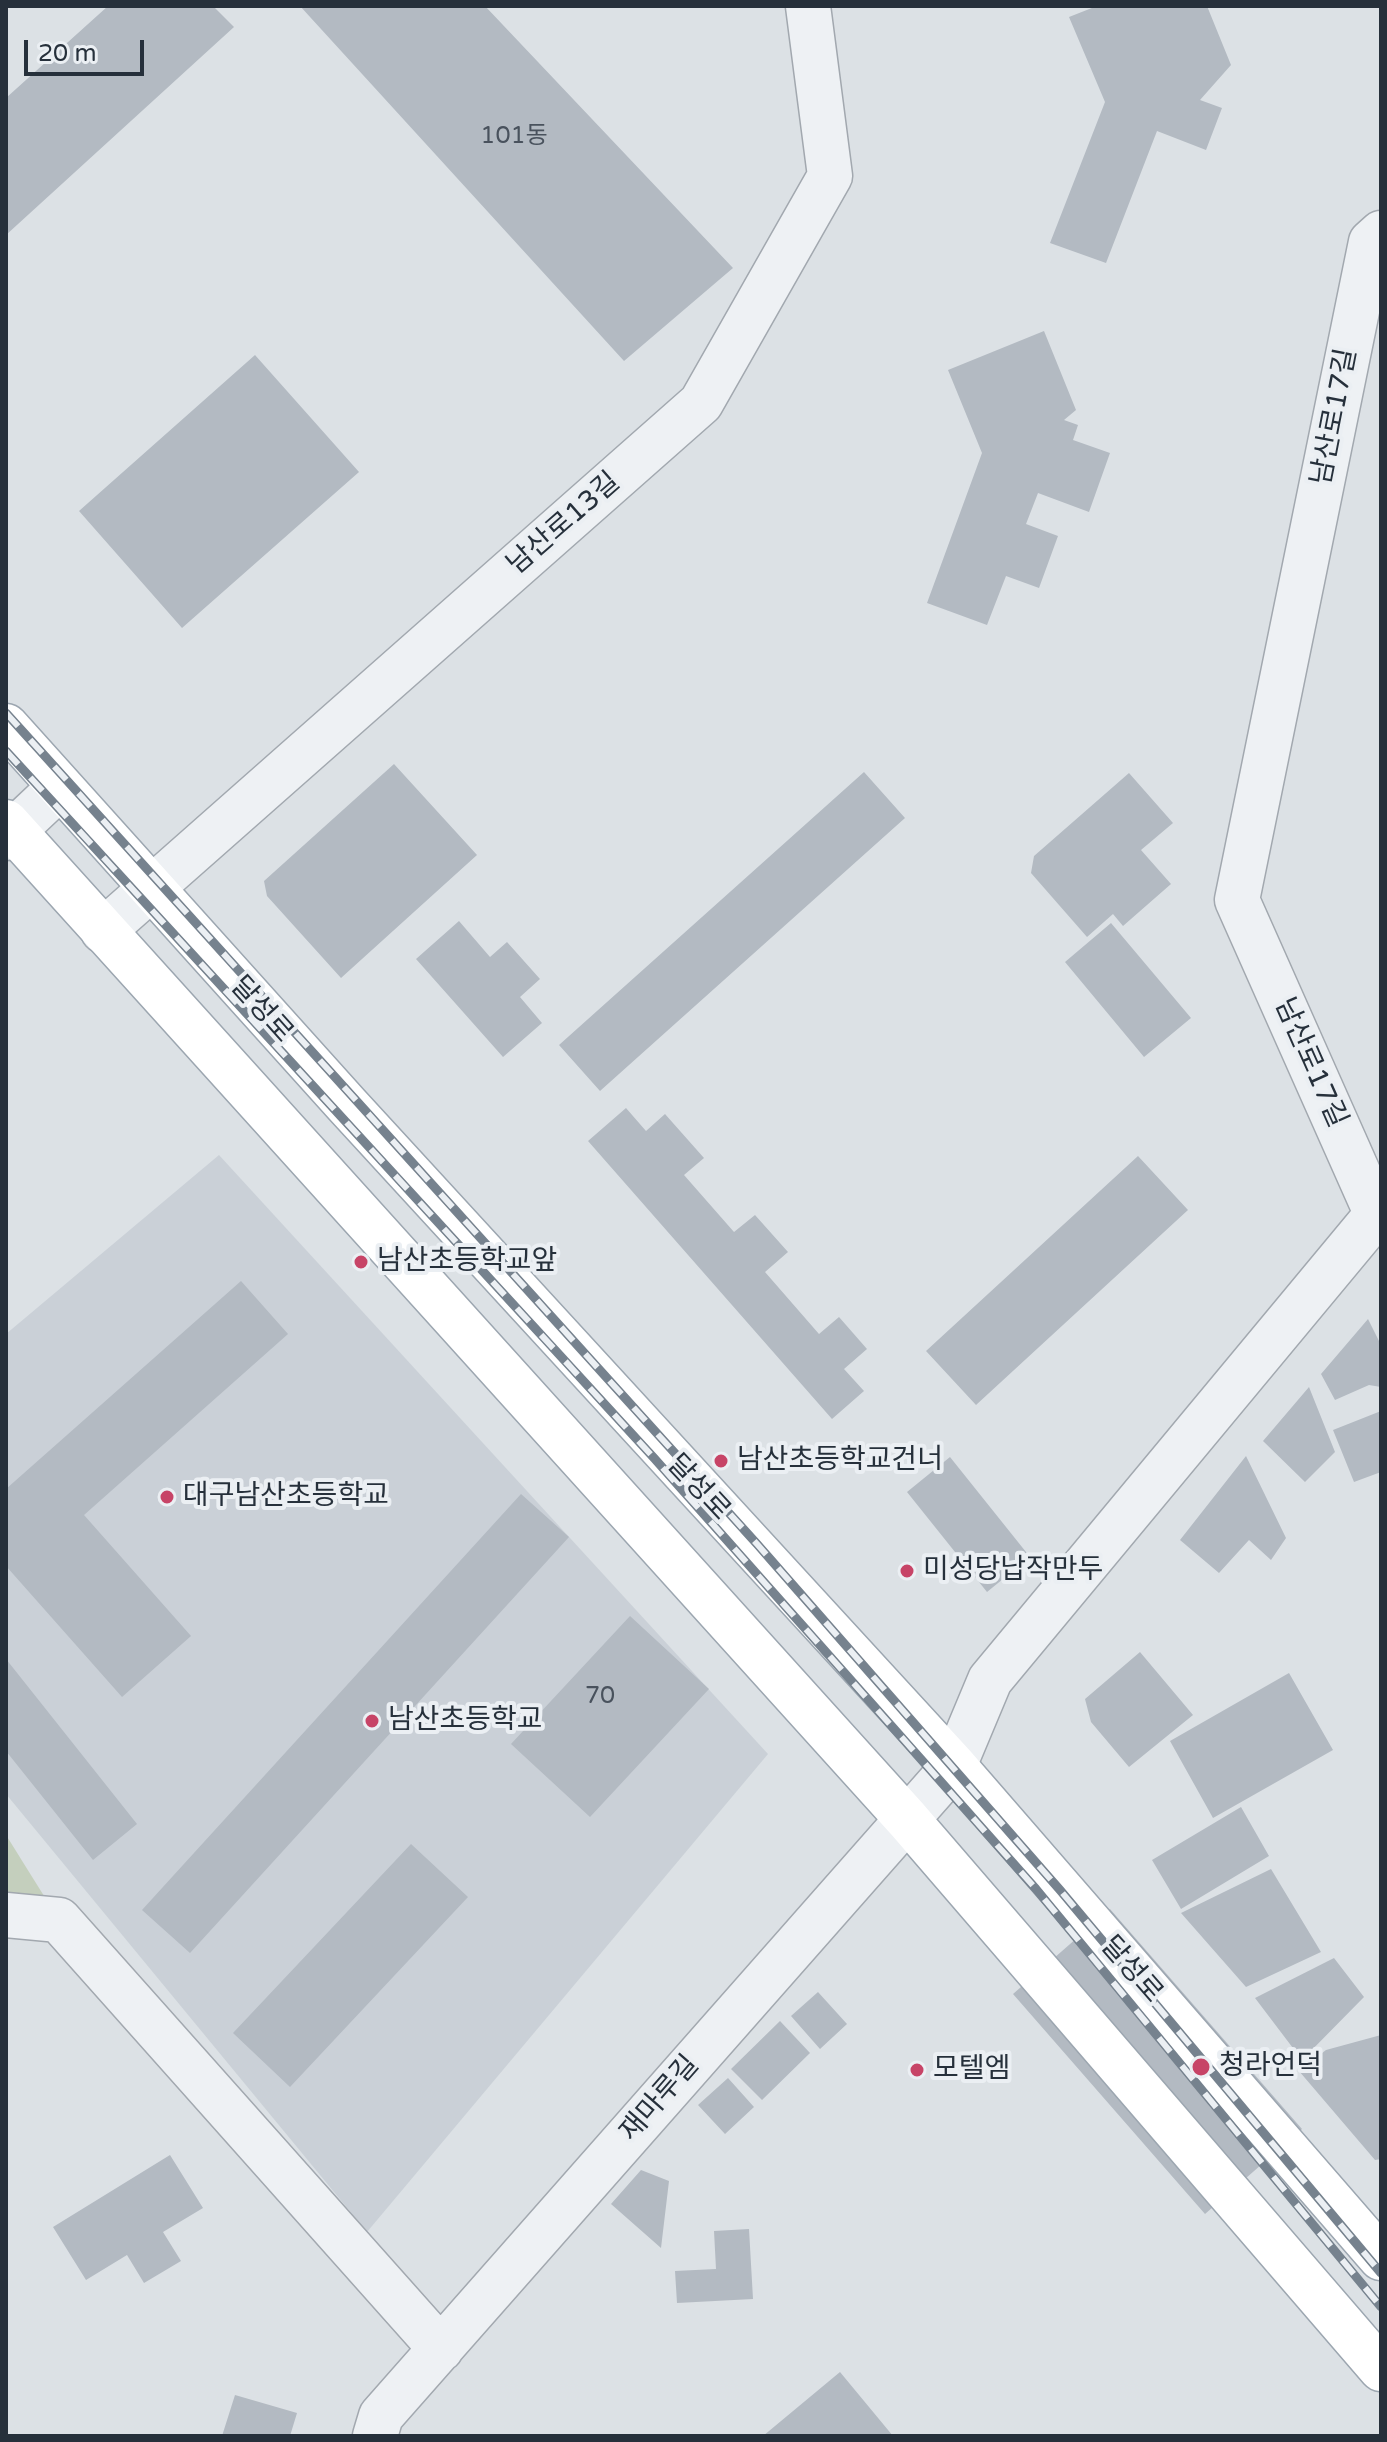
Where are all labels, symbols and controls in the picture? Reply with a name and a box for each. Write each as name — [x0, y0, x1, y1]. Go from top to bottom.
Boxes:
scale bar — [28, 24, 148, 74]
text: 20 m — [38, 39, 96, 68]
house number: 101동 — [480, 123, 548, 151]
street label: 남산로17길 — [1305, 346, 1365, 488]
street label: 남산로13길 — [501, 466, 627, 582]
street label: 달성로 — [223, 970, 299, 1050]
street label: 남산로17길 — [1267, 993, 1353, 1133]
place label: 남산초등학교앞 — [377, 1245, 557, 1279]
marker: 남산초등학교앞 — [352, 1253, 370, 1271]
place label: 남산초등학교건너 — [737, 1444, 943, 1478]
street label: 달성로 — [659, 1448, 737, 1528]
marker: 남산초등학교건너 — [712, 1452, 730, 1470]
place label: 대구남산초등학교 — [183, 1480, 389, 1514]
marker: 대구남산초등학교 — [158, 1488, 176, 1506]
place label: 미성당납작만두 — [923, 1554, 1103, 1588]
marker: 미성당납작만두 — [898, 1562, 916, 1580]
house number: 70 — [585, 1683, 615, 1711]
place label: 남산초등학교 — [388, 1704, 543, 1738]
marker: 남산초등학교 — [363, 1712, 381, 1730]
street label: 달성로 — [1093, 1930, 1169, 2010]
street label: 재마루길 — [614, 2049, 706, 2149]
place label: 청라언덕 — [1219, 2050, 1322, 2084]
place label: 모텔엠 — [933, 2053, 1010, 2087]
marker: 청라언덕 — [1190, 2056, 1212, 2078]
marker: 모텔엠 — [908, 2061, 926, 2079]

